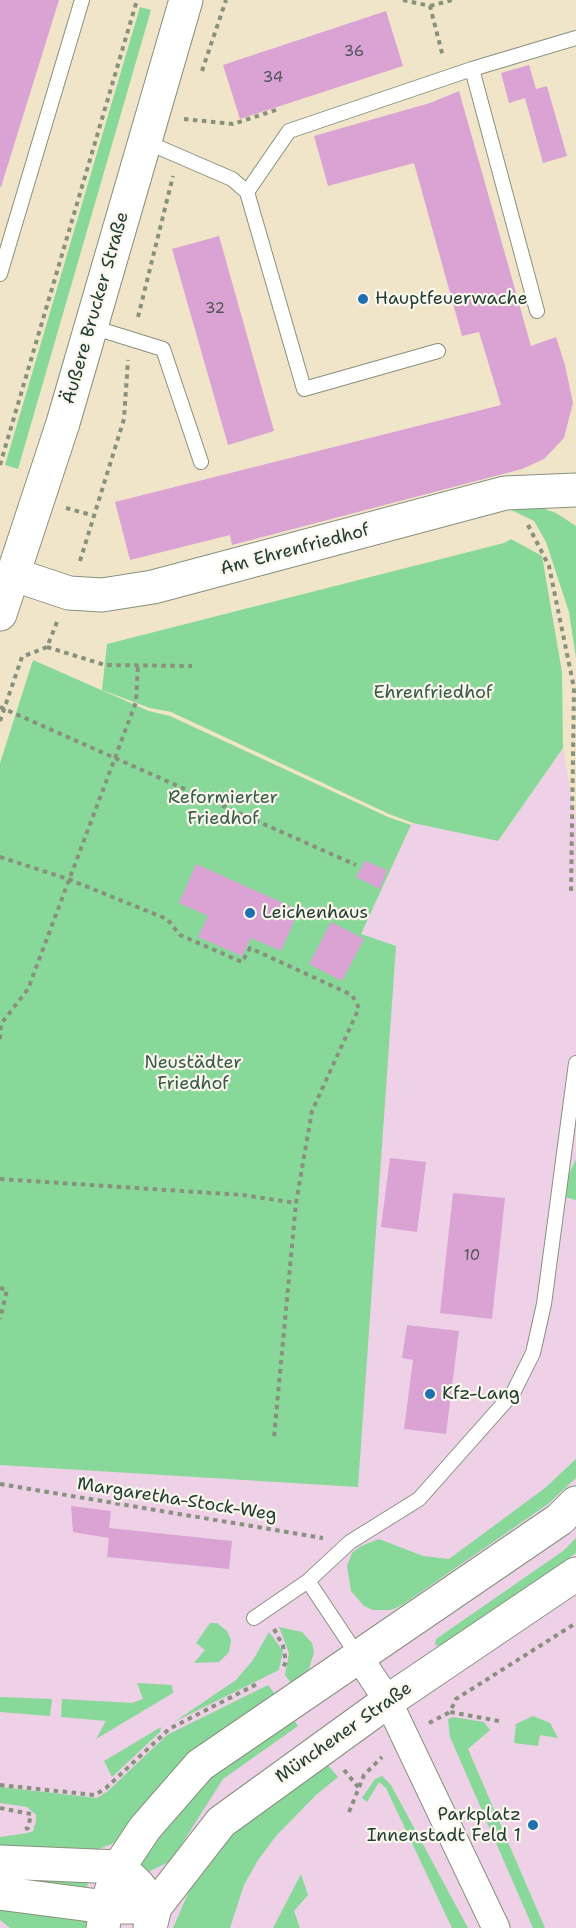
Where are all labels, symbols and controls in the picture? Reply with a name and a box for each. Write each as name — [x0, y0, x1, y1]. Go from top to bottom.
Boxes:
house number: 36 — [344, 43, 364, 61]
house number: 34 — [263, 69, 283, 87]
street label: Äußere Brucker Straße — [58, 209, 134, 407]
place label: Hauptfeuerwache — [375, 288, 528, 310]
marker: Hauptfeuerwache — [356, 292, 370, 306]
house number: 32 — [205, 300, 225, 318]
street label: Am Ehrenfriedhof — [218, 520, 372, 580]
park label: Ehrenfriedhof — [374, 682, 492, 704]
park label: Reformierter Friedhof — [168, 787, 278, 830]
place label: Leichenhaus — [262, 902, 368, 924]
marker: Leichenhaus — [243, 906, 257, 920]
park label: Neustädter Friedhof — [144, 1052, 242, 1094]
house number: 10 — [464, 1247, 480, 1265]
place label: Kfz-Lang — [442, 1383, 520, 1405]
marker: Kfz-Lang — [423, 1387, 437, 1401]
street label: Margaretha-Stock-Weg — [76, 1474, 278, 1526]
street label: Münchener Straße — [272, 1678, 416, 1788]
place label: Parkplatz Innenstadt Feld 1 — [367, 1804, 521, 1846]
marker: Parkplatz Innenstadt Feld 1 — [526, 1818, 540, 1832]

